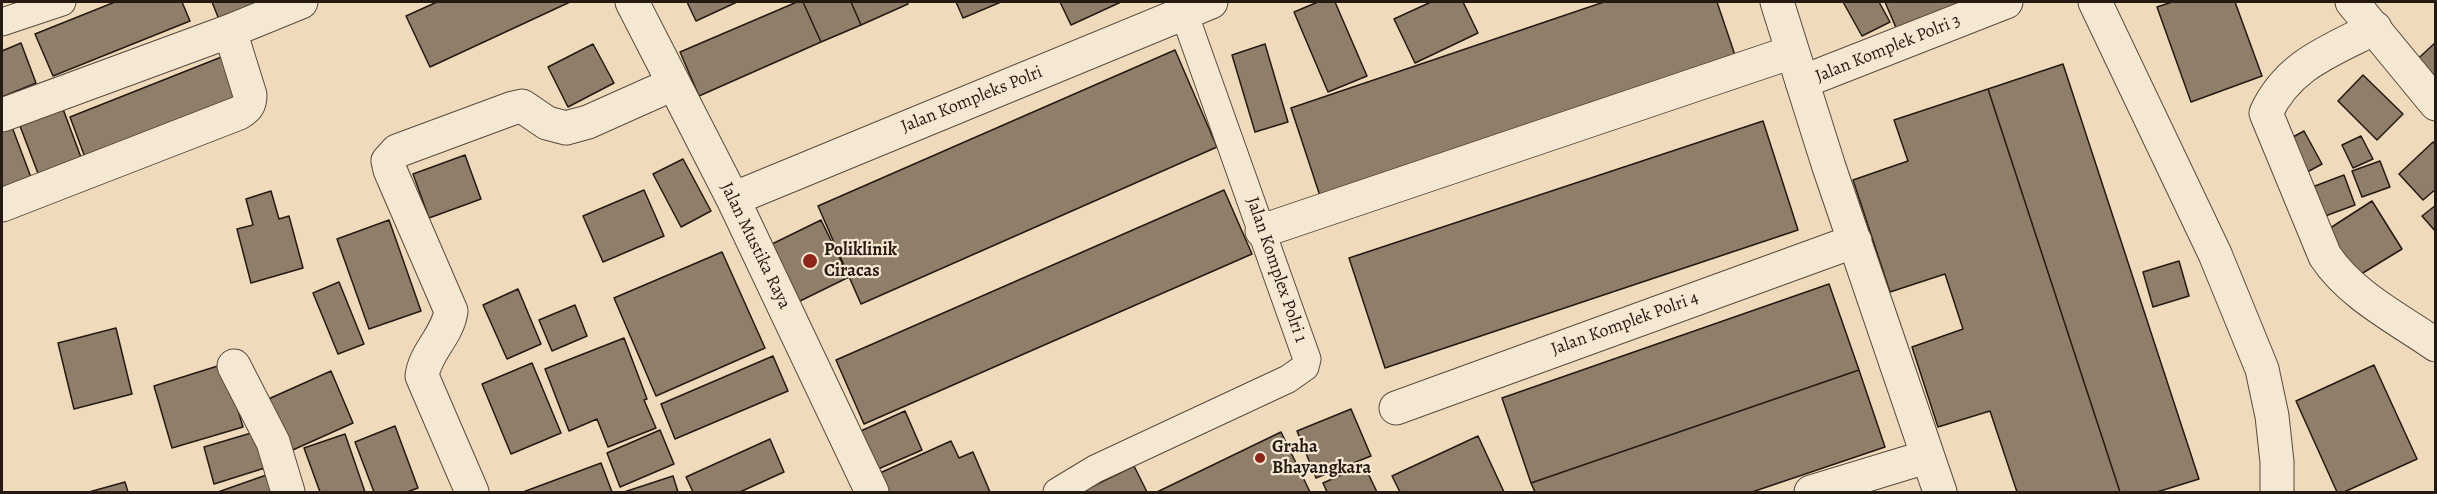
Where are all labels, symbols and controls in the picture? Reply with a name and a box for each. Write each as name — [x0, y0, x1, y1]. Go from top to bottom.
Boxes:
street label: Jalan Komplek Polri 3 — [1812, 10, 1964, 88]
street label: Jalan Kompleks Polri — [898, 62, 1046, 138]
street label: Jalan Mustika Raya — [715, 179, 795, 313]
street label: Jalan Komplex Polri 1 — [1241, 194, 1311, 346]
place label: Poliklinik Ciracas — [824, 240, 897, 282]
marker: Poliklinik Ciracas — [801, 252, 819, 270]
street label: Jalan Komplek Polri 4 — [1548, 287, 1702, 361]
place label: Graha Bhayangkara — [1272, 437, 1371, 480]
marker: Graha Bhayangkara — [1253, 451, 1267, 465]

